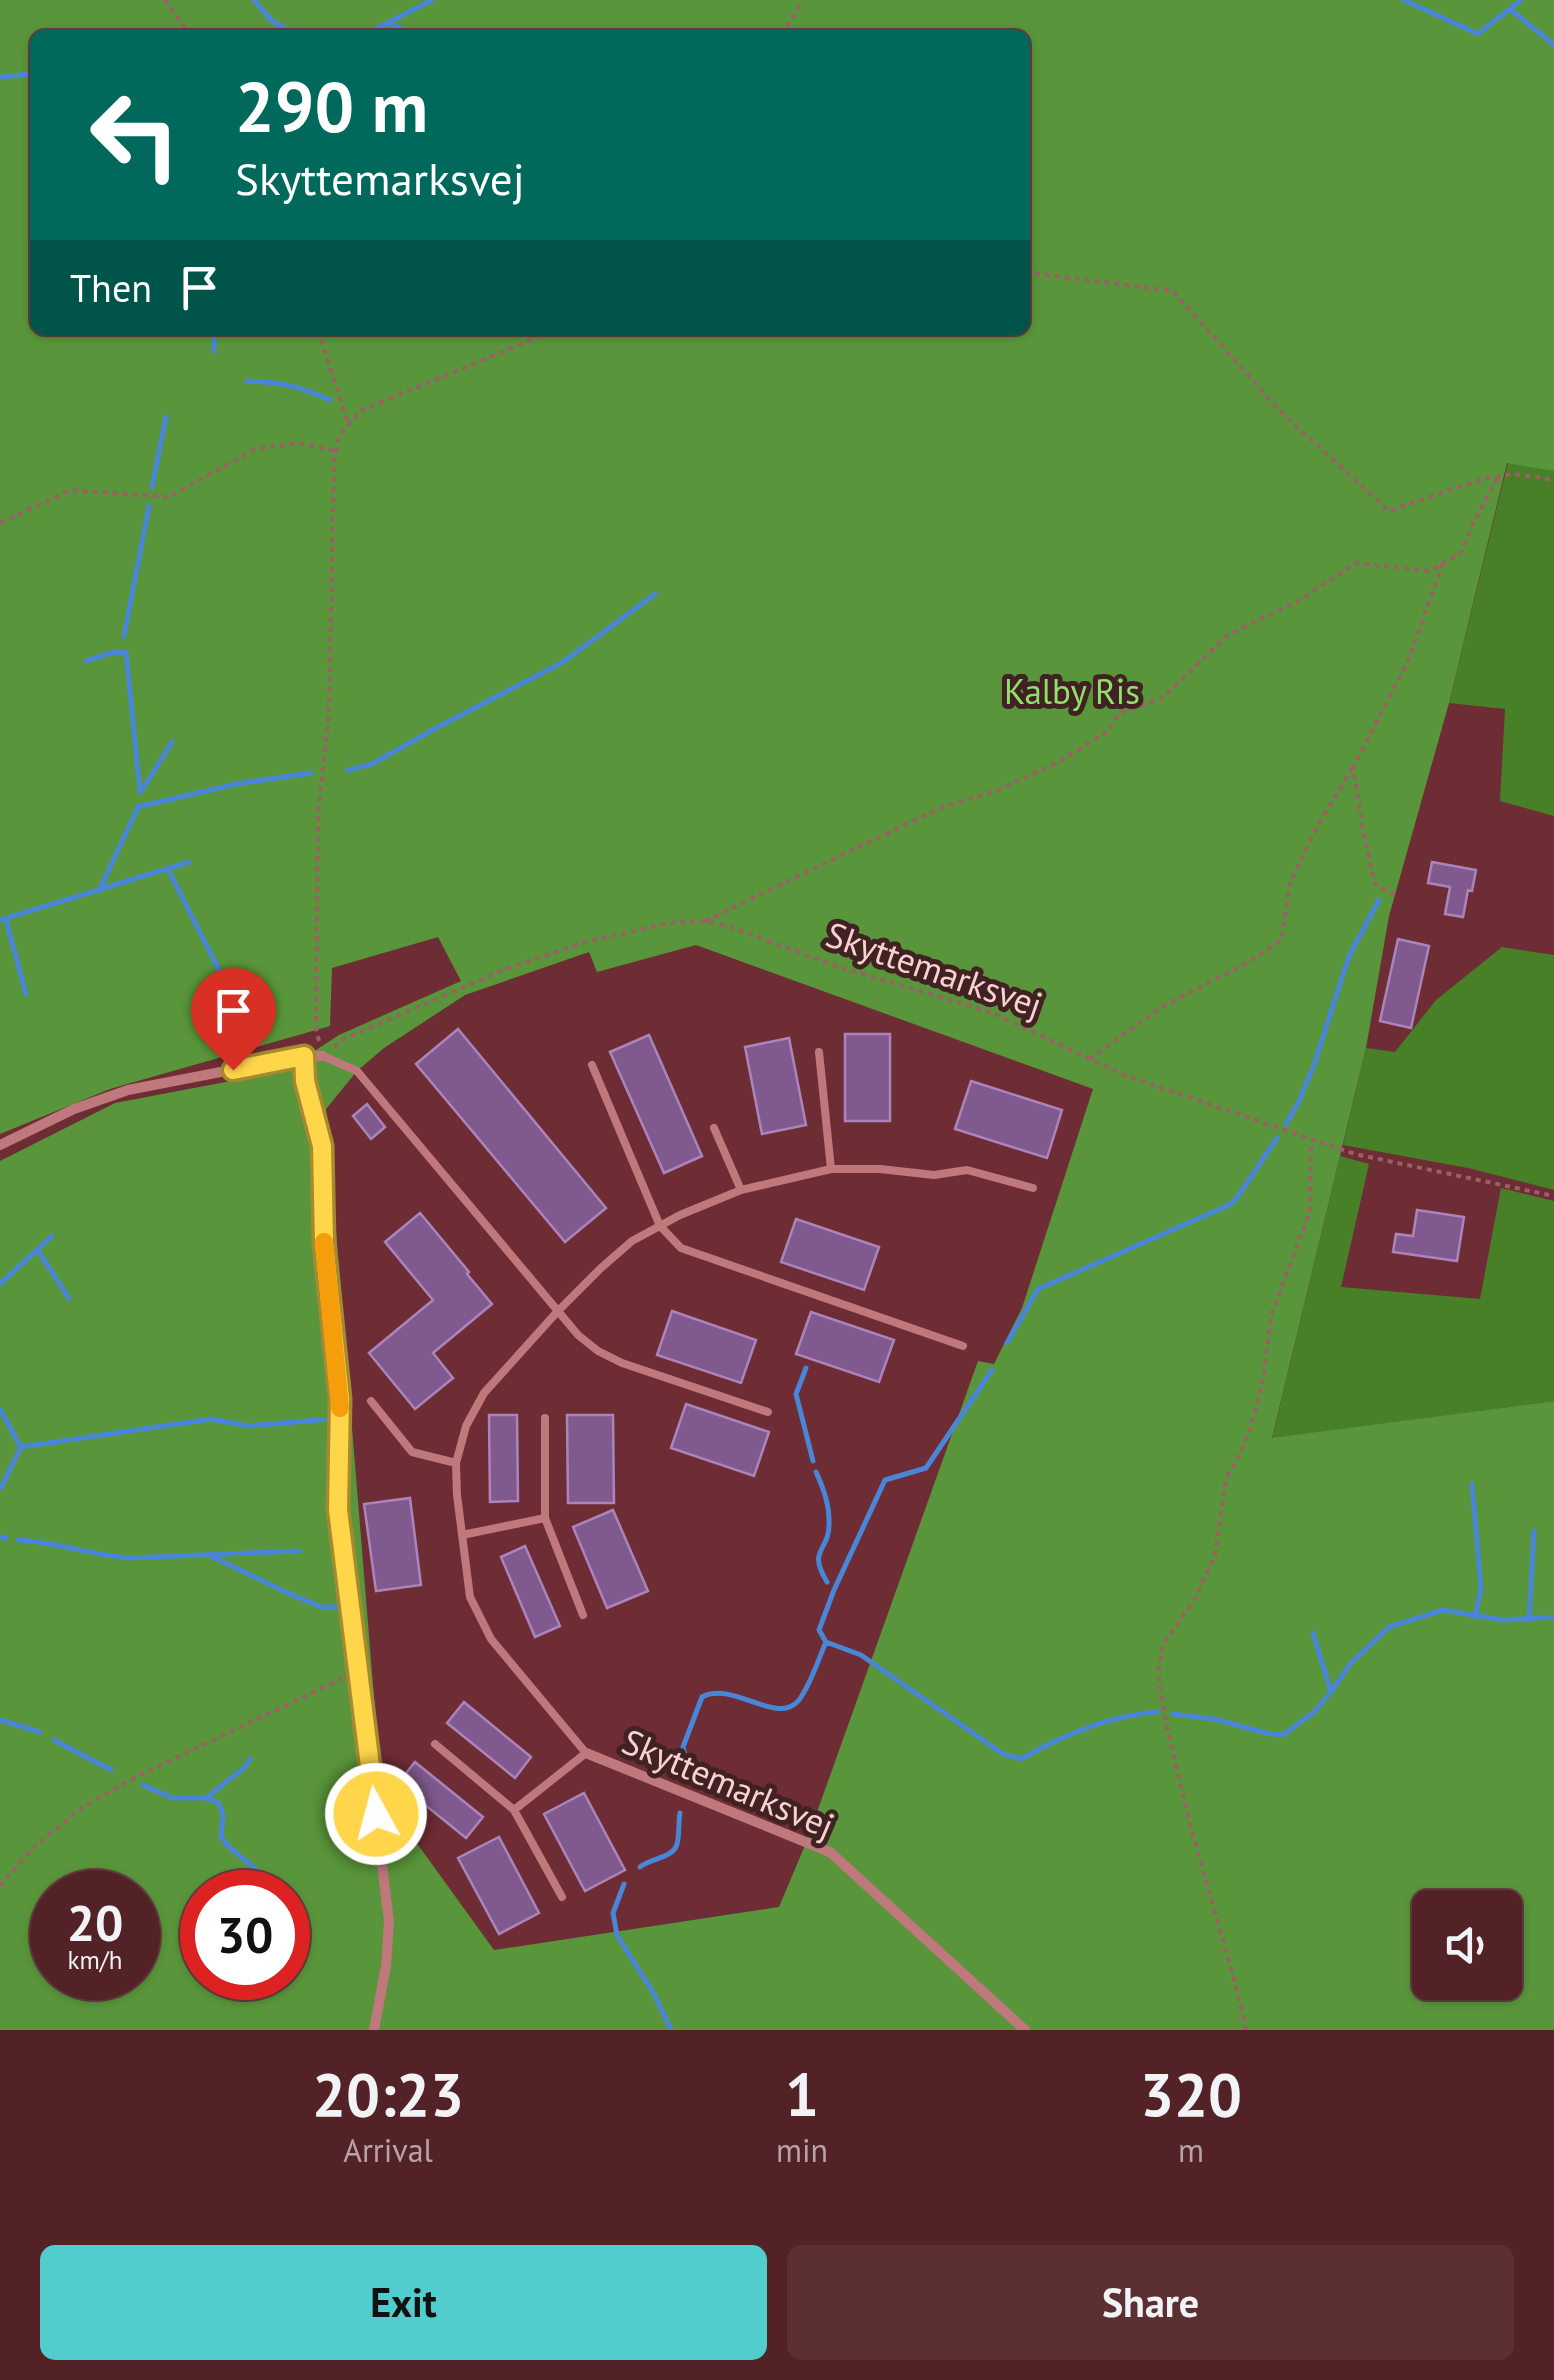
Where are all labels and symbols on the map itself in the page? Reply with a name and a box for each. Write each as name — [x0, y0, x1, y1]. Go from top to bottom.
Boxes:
park label: Kalby Ris — [1004, 668, 1140, 714]
street label: Skyttemarksvej — [820, 911, 1048, 1027]
pin — [191, 968, 276, 1071]
street label: Skyttemarksvej — [616, 1718, 841, 1848]
position arrow — [324, 1762, 428, 1866]
speed limit sign: 30 — [180, 1870, 310, 2000]

